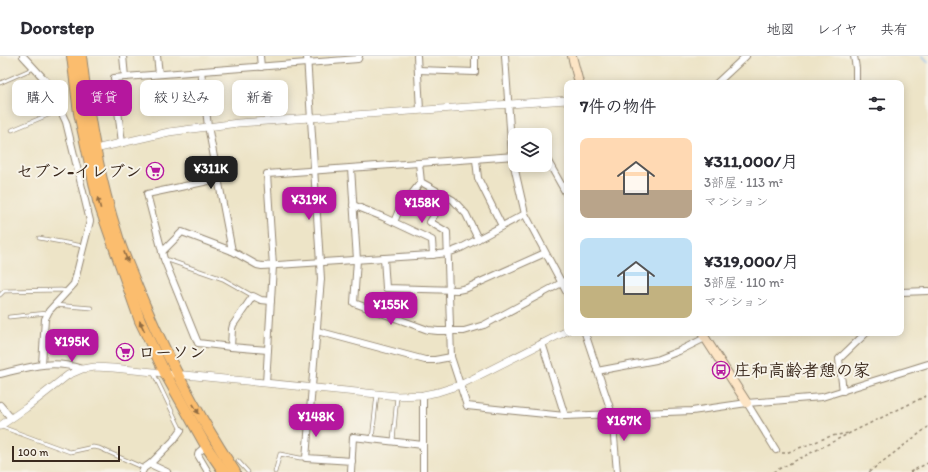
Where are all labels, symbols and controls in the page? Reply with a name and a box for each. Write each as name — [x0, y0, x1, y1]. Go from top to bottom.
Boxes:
text: Doorstep — [20, 16, 94, 39]
text: 地図 — [767, 21, 795, 38]
text: レイヤ — [817, 21, 858, 38]
text: 共有 — [880, 21, 908, 38]
chip: 購入 — [12, 80, 68, 116]
chip: 賃貸 — [76, 80, 132, 116]
chip: 絞り込み — [140, 80, 224, 116]
chip: 新着 — [232, 80, 288, 116]
icon: filters — [866, 93, 888, 115]
text: 7件の物件 — [580, 96, 656, 116]
map controls — [508, 128, 552, 172]
button: layers — [508, 128, 552, 172]
text: ¥311,000/月 — [704, 151, 798, 171]
icon: home — [612, 154, 660, 202]
pin: ¥311K — [183, 156, 239, 190]
place label: セブン-イレブン — [16, 161, 142, 181]
supermarket icon: セブン-イレブン — [145, 161, 165, 181]
text: ¥311K — [194, 161, 228, 176]
text: 3部屋 · 113 m² — [704, 175, 783, 190]
pin: ¥319K — [281, 187, 337, 221]
pin: ¥158K — [394, 190, 450, 224]
text: ¥319K — [291, 192, 327, 207]
text: マンション — [704, 194, 768, 209]
text: ¥158K — [404, 195, 440, 210]
one-way arrow — [96, 197, 102, 209]
text: ¥319,000/月 — [704, 251, 799, 271]
one-way arrow — [123, 252, 129, 264]
icon: home — [612, 254, 660, 302]
text: 3部屋 · 110 m² — [704, 275, 784, 290]
pin: ¥155K — [363, 292, 419, 326]
text: マンション — [704, 294, 768, 309]
text: ¥155K — [373, 297, 409, 312]
one-way arrow — [139, 320, 145, 331]
pin: ¥195K — [44, 329, 100, 363]
text: ¥195K — [54, 334, 90, 349]
supermarket icon: ローソン — [115, 342, 135, 362]
place label: ローソン — [138, 342, 206, 362]
bus stop icon: 庄和高齢者憩の家 — [711, 360, 731, 380]
place label: 庄和高齢者憩の家 — [734, 360, 870, 380]
one-way arrow — [193, 403, 200, 415]
pin: ¥148K — [288, 404, 344, 438]
pin: ¥167K — [596, 408, 652, 442]
text: ¥148K — [298, 409, 334, 424]
text: ¥167K — [607, 413, 641, 428]
scale bar — [12, 444, 120, 463]
text: 100 m — [18, 446, 48, 459]

